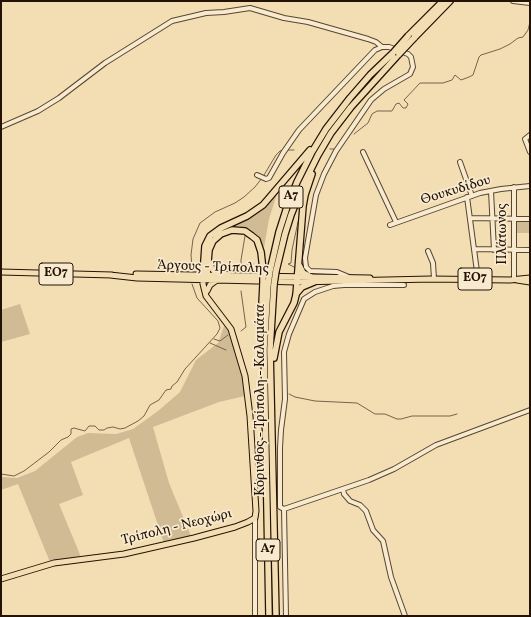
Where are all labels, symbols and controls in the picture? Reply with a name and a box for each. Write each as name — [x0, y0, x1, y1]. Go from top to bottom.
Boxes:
street label: Θουκυδίδου — [419, 172, 493, 210]
road number: Α7 — [279, 186, 303, 208]
street label: Πλάτωνος — [495, 203, 511, 265]
street label: Άργους - Τρίπολης — [157, 258, 269, 278]
road number: ΕΟ7 — [39, 263, 73, 285]
road number: ΕΟ7 — [458, 268, 492, 290]
street label: Κόρινθος - Τρίπολη - Καλαμάτα — [253, 304, 269, 496]
street label: Τρίπολη - Νεοχώρι — [120, 506, 234, 550]
road number: Α7 — [256, 539, 280, 561]

